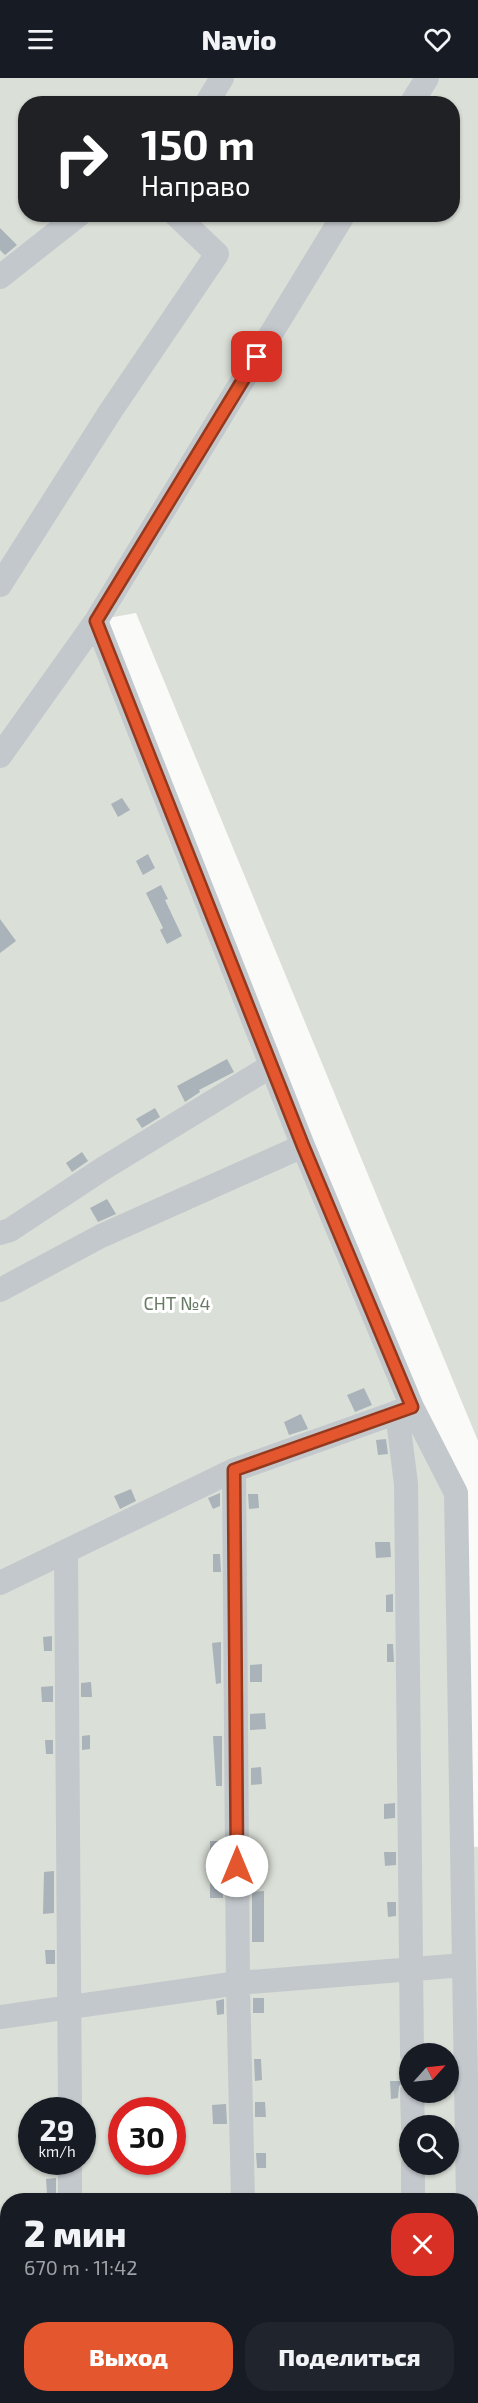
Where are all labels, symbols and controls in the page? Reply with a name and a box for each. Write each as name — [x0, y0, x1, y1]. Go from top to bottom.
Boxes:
icon: menu — [24, 23, 57, 56]
text: Navio — [201, 23, 277, 55]
icon: heart — [421, 23, 454, 56]
text: 150 m — [141, 118, 255, 168]
icon: right — [42, 120, 120, 198]
text: Направо — [141, 169, 250, 201]
pin — [231, 331, 282, 382]
icon: arrive — [240, 340, 273, 373]
park label: СНТ №4 — [143, 1292, 211, 1314]
position arrow — [205, 1834, 269, 1898]
north arrow — [399, 2043, 459, 2103]
map controls — [399, 2043, 459, 2175]
speed limit sign: 30 — [108, 2097, 186, 2175]
text: 29 — [39, 2111, 75, 2147]
button: search — [399, 2115, 459, 2175]
text: km/h — [38, 2142, 76, 2160]
text: 2 мин — [24, 2211, 127, 2254]
button: close — [391, 2213, 454, 2276]
text: 670 m · 11:42 — [24, 2255, 138, 2279]
button: Выход — [24, 2322, 233, 2391]
button: Поделиться — [245, 2322, 454, 2391]

